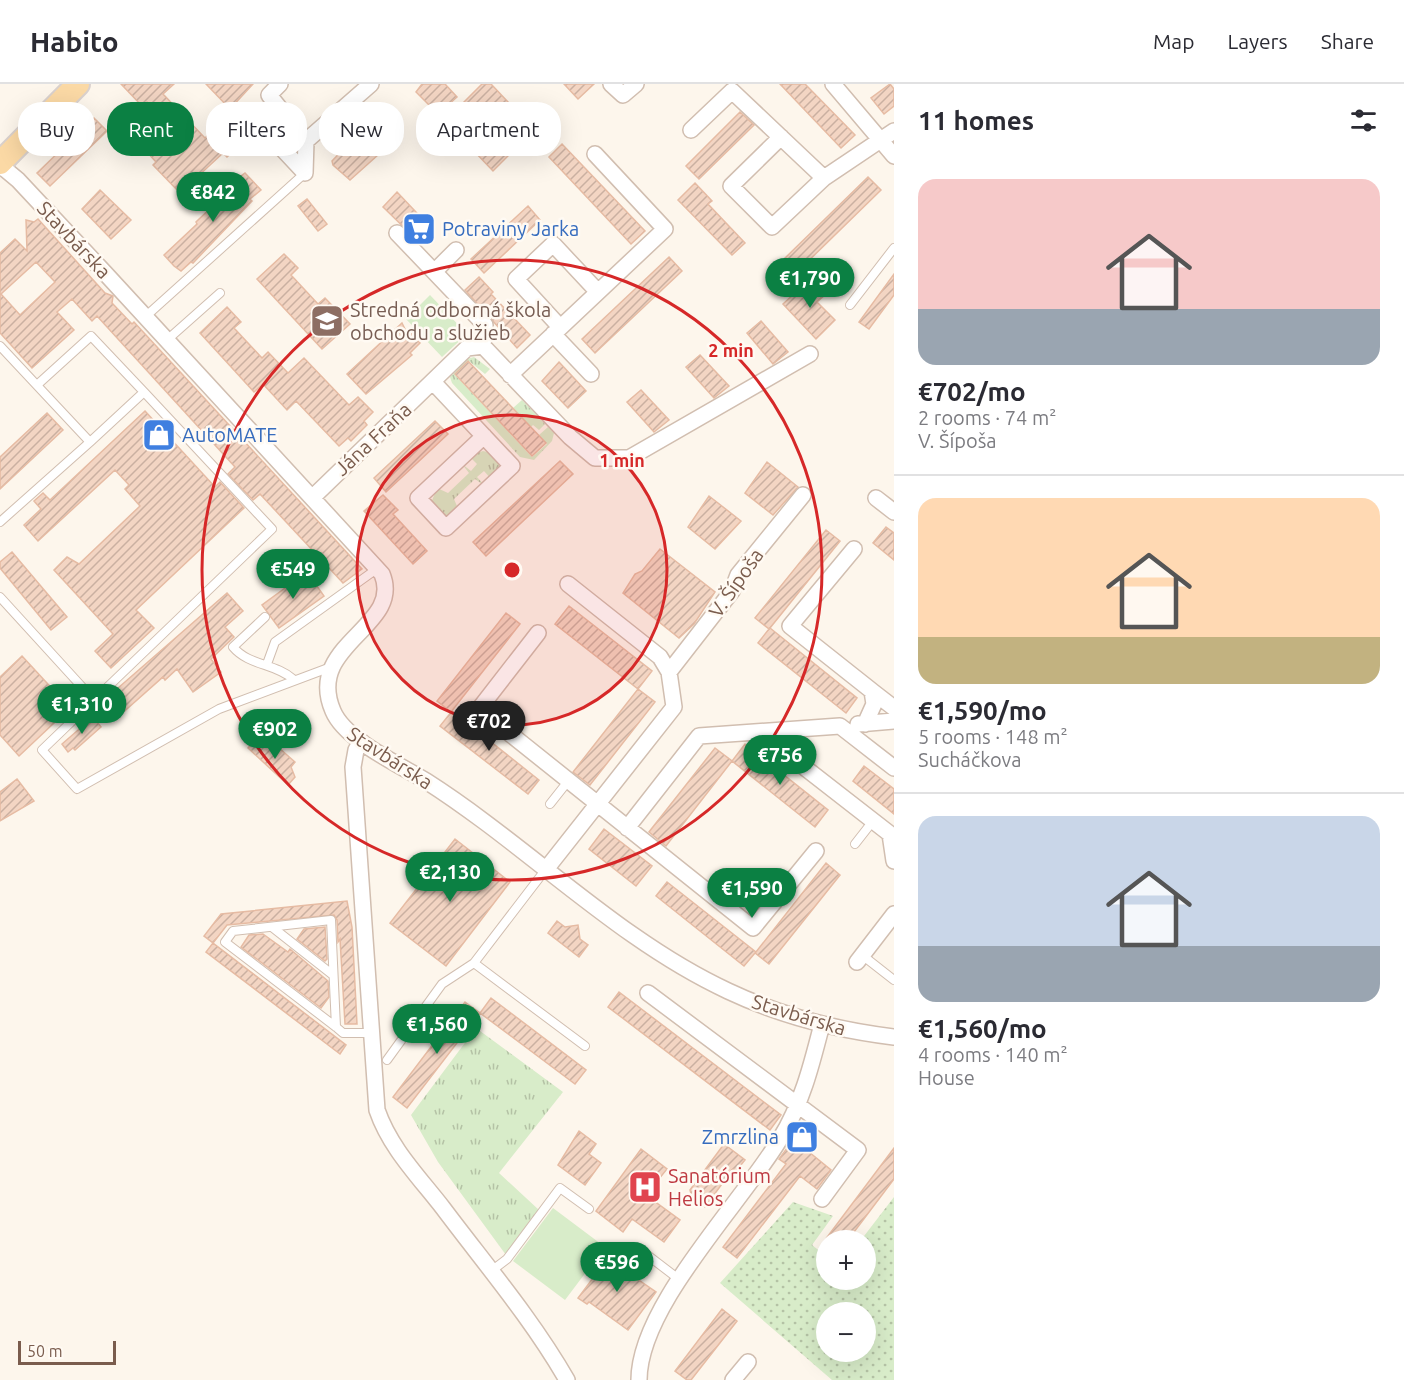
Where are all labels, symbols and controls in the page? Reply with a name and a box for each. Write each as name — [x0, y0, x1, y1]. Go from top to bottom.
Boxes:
text: Habito — [30, 26, 119, 57]
text: Map — [1153, 29, 1194, 53]
text: Layers — [1227, 29, 1288, 53]
text: Share — [1321, 29, 1374, 53]
chip: Buy — [18, 102, 95, 156]
chip: Rent — [107, 102, 194, 156]
chip: Filters — [206, 102, 307, 156]
chip: New — [319, 102, 404, 156]
chip: Apartment — [416, 102, 561, 156]
icon: filters — [1347, 104, 1380, 137]
text: 11 homes — [918, 106, 1034, 135]
pin: €842 — [177, 172, 249, 223]
text: €842 — [190, 180, 236, 203]
street label: Stavbárska — [33, 196, 116, 283]
supermarket icon: Potraviny Jarka — [401, 211, 437, 247]
place label: Potraviny Jarka — [442, 217, 579, 240]
icon: home — [1095, 218, 1203, 326]
pin: €1,790 — [761, 258, 859, 309]
text: €1,790 — [779, 266, 841, 289]
place label: Stredná odborná škola obchodu a služieb — [350, 298, 551, 344]
school or university icon: Stredná odborná škola obchodu a služieb — [309, 303, 345, 339]
text: 2 min — [708, 340, 754, 360]
text: €702/mo — [918, 377, 1026, 406]
street label: Jána Fraňa — [330, 397, 416, 480]
text: 2 rooms · 74 m² — [918, 406, 1056, 429]
shop icon: AutoMATE — [141, 417, 177, 453]
place label: AutoMATE — [182, 423, 278, 446]
text: V. Šípoša — [918, 429, 997, 452]
text: 1 min — [599, 450, 645, 470]
icon: home — [1095, 537, 1203, 645]
street label: V. Šípoša — [704, 544, 768, 622]
pin: €549 — [257, 549, 329, 600]
text: €549 — [270, 557, 316, 580]
centre of rings — [502, 560, 522, 580]
pin: €1,310 — [33, 684, 131, 735]
text: €1,310 — [51, 692, 113, 715]
text: €1,590/mo — [918, 696, 1047, 725]
pin: €702 — [453, 701, 525, 752]
pin: €902 — [239, 709, 311, 760]
text: €702 — [466, 709, 512, 732]
text: €902 — [252, 717, 298, 740]
street label: Stavbárska — [343, 722, 437, 794]
text: 5 rooms · 148 m² — [918, 725, 1068, 748]
pin: €756 — [744, 735, 816, 786]
text: €756 — [757, 743, 803, 766]
text: Sucháčkova — [918, 748, 1022, 771]
pin: €2,130 — [401, 852, 499, 903]
icon: home — [1095, 855, 1203, 963]
text: €2,130 — [419, 860, 481, 883]
pin: €1,590 — [703, 868, 801, 919]
text: €1,590 — [721, 876, 783, 899]
street label: Stavbárska — [749, 989, 849, 1040]
pin: €1,560 — [388, 1004, 486, 1055]
text: €1,560 — [406, 1012, 468, 1035]
text: €1,560/mo — [918, 1014, 1047, 1043]
text: 4 rooms · 140 m² — [918, 1043, 1068, 1066]
text: House — [918, 1066, 975, 1089]
shop icon: Zmrzlina — [784, 1119, 820, 1155]
place label: Zmrzlina — [702, 1125, 779, 1148]
place label: Sanatórium Helios — [668, 1164, 771, 1210]
hospital icon: Sanatórium Helios — [627, 1169, 663, 1205]
map controls — [816, 1230, 876, 1362]
button: + — [816, 1230, 876, 1290]
pin: €596 — [581, 1242, 653, 1293]
text: €596 — [594, 1250, 640, 1273]
button: − — [816, 1302, 876, 1362]
scale bar — [18, 1338, 116, 1366]
text: 50 m — [27, 1342, 63, 1360]

